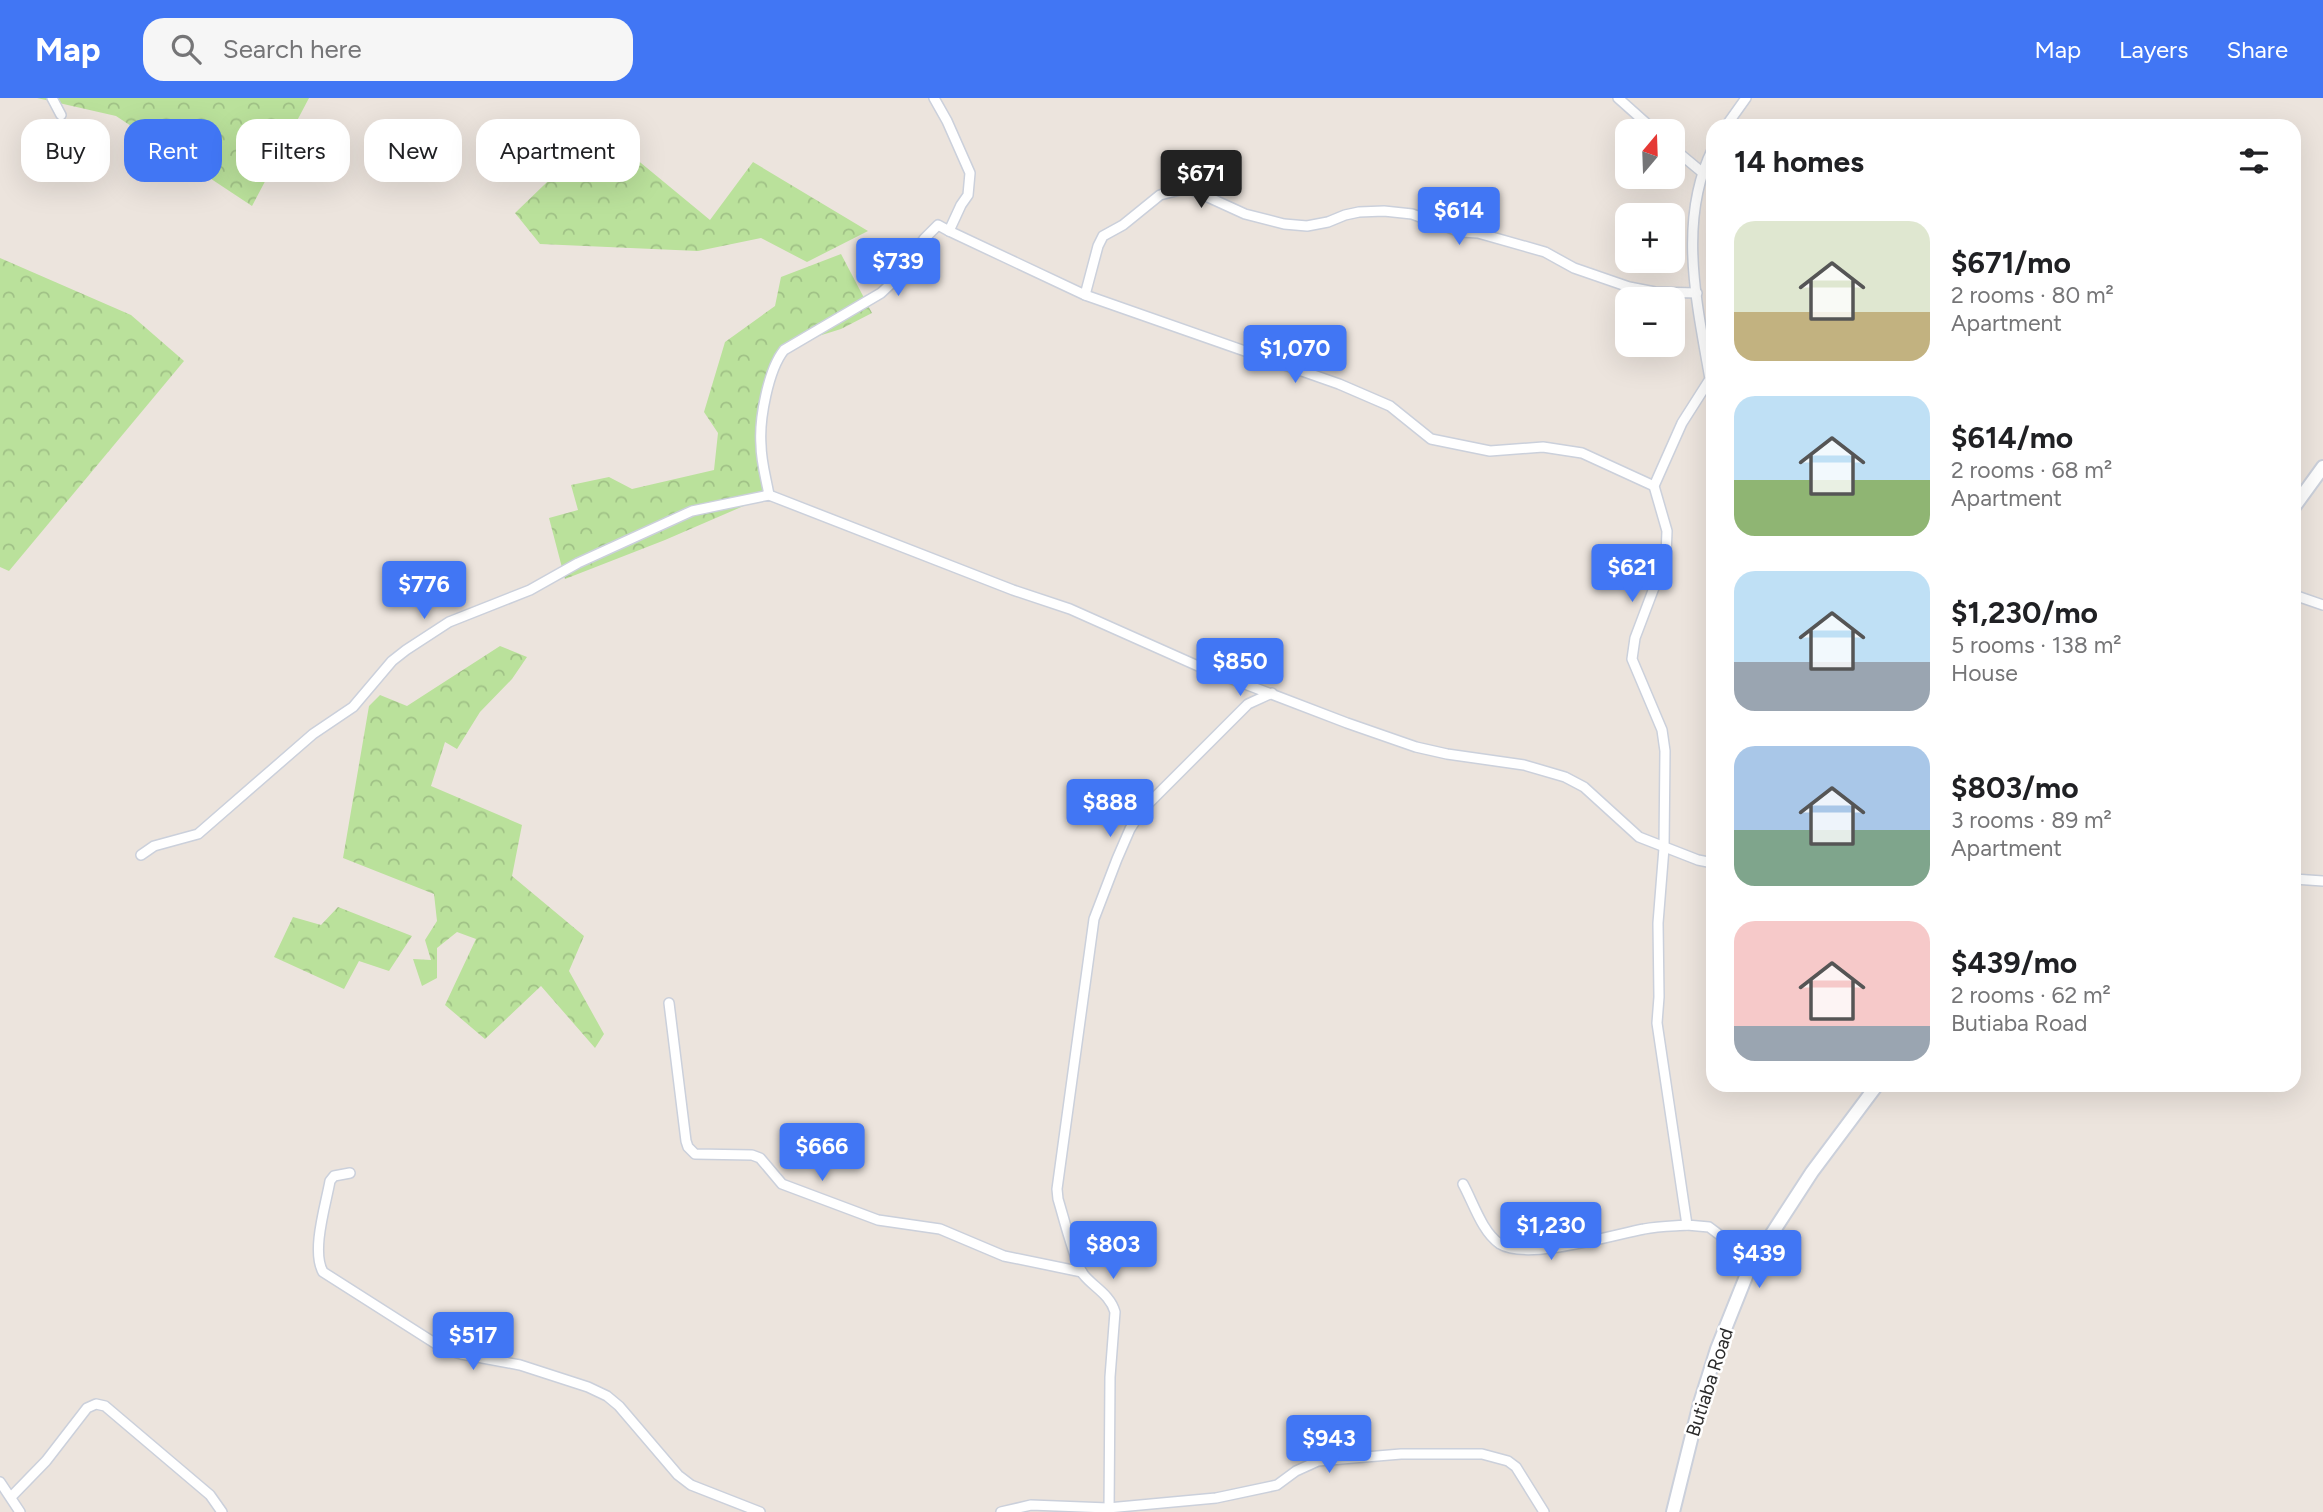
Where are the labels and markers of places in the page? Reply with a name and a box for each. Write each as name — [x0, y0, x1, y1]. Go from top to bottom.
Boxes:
pin: $671 — [1160, 150, 1242, 210]
pin: $614 — [1418, 188, 1500, 247]
pin: $739 — [857, 238, 939, 298]
pin: $1,070 — [1238, 326, 1352, 385]
pin: $621 — [1591, 545, 1673, 604]
pin: $776 — [383, 561, 465, 621]
pin: $850 — [1199, 638, 1281, 698]
pin: $888 — [1069, 780, 1151, 839]
pin: $666 — [781, 1124, 863, 1183]
pin: $1,230 — [1494, 1202, 1608, 1262]
pin: $803 — [1072, 1222, 1154, 1281]
pin: $439 — [1718, 1230, 1800, 1290]
pin: $517 — [432, 1312, 514, 1372]
pin: $943 — [1288, 1416, 1370, 1475]

